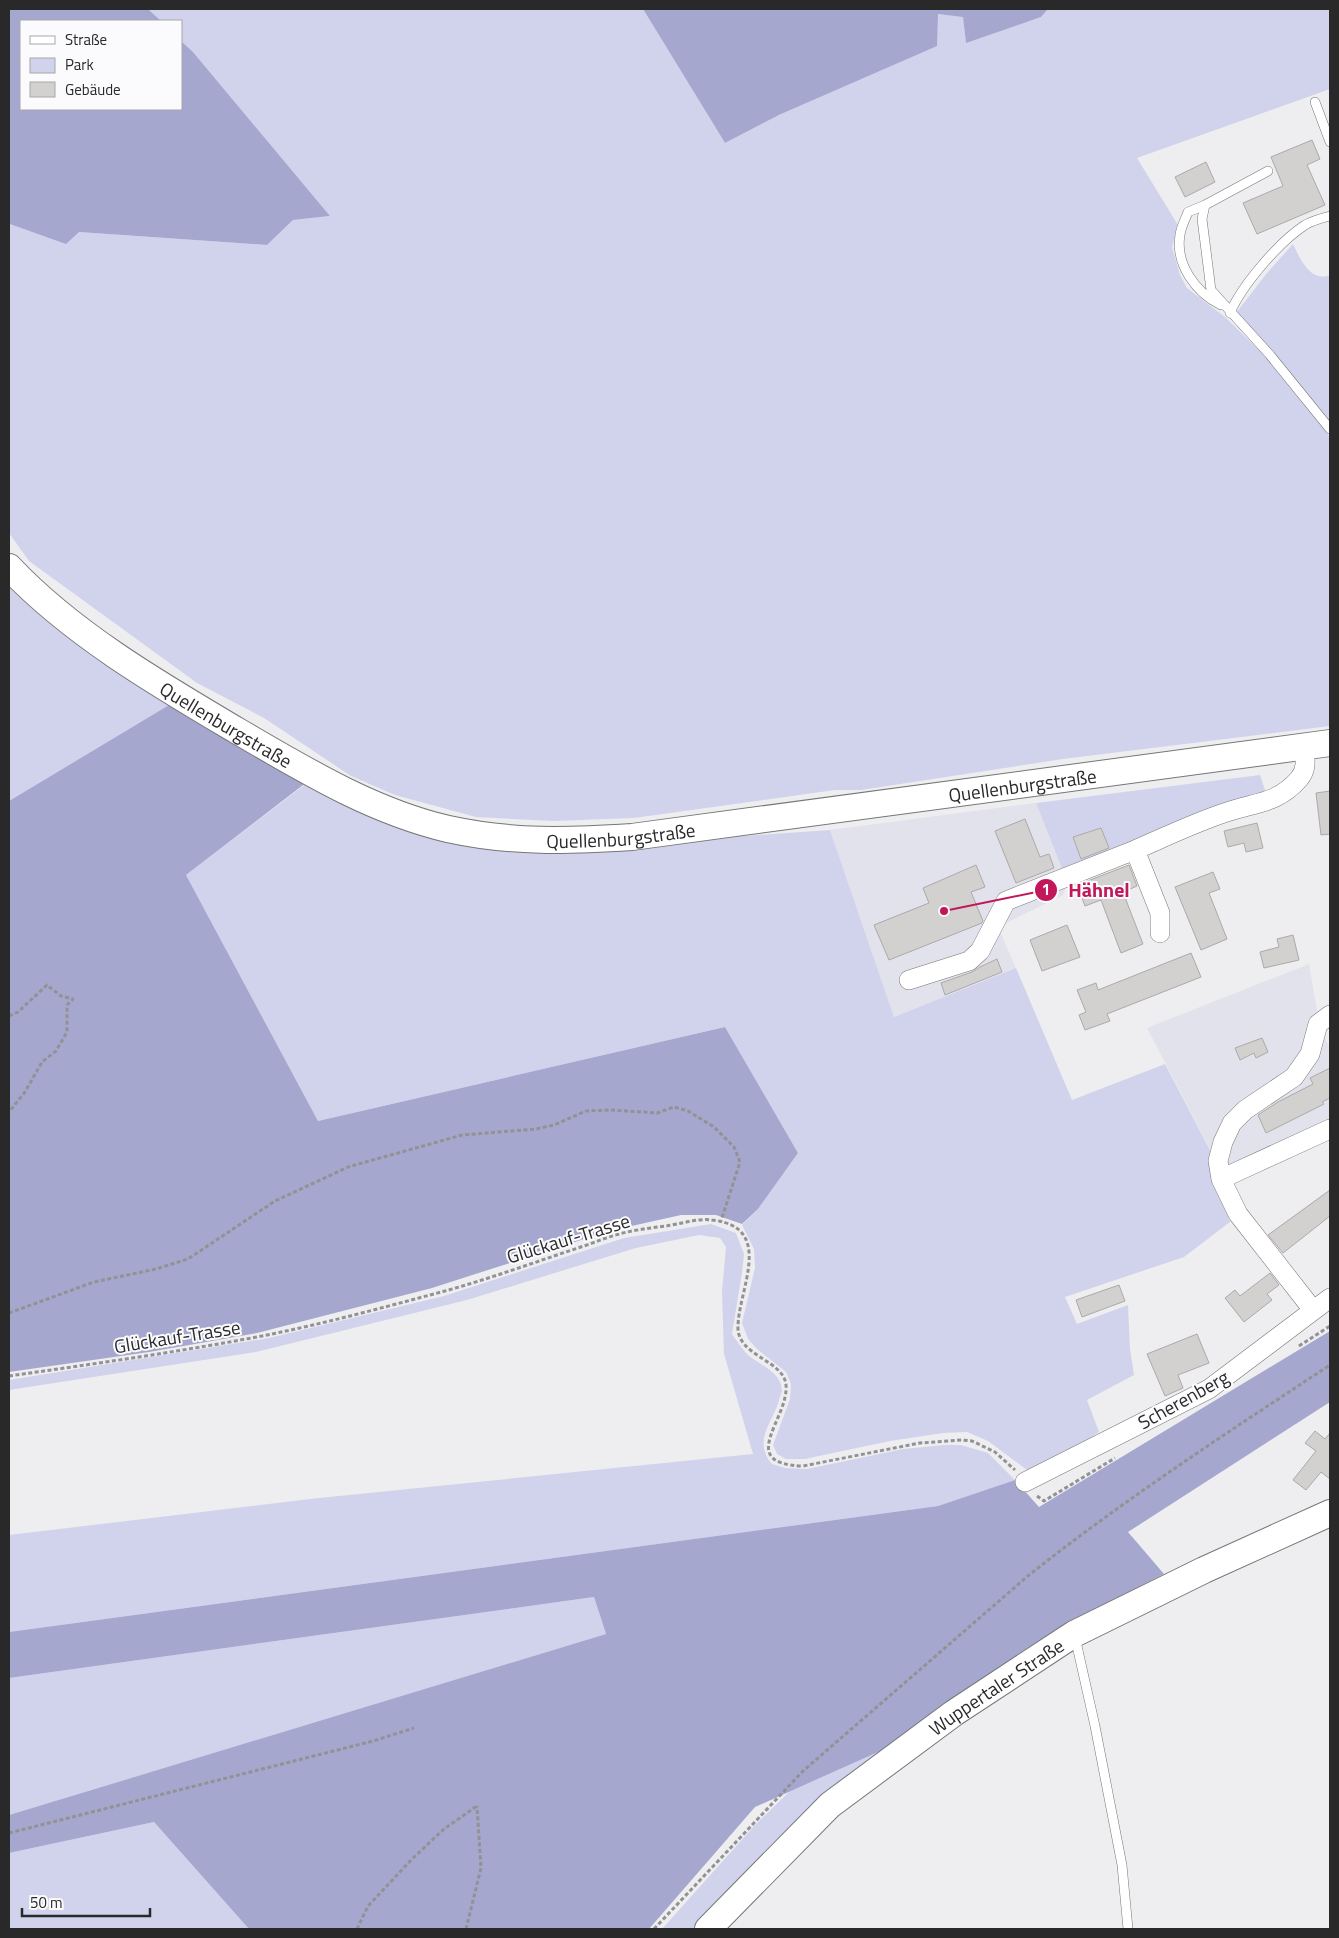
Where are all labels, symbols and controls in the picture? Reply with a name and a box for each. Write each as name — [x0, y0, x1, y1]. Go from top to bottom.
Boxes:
legend — [20, 20, 182, 110]
text: Straße — [65, 28, 107, 51]
text: Park — [65, 53, 94, 76]
text: Gebäude — [65, 78, 121, 101]
street label: Quellenburgstraße — [155, 673, 298, 774]
street label: Quellenburgstraße — [946, 760, 1098, 809]
street label: Quellenburgstraße — [546, 814, 697, 854]
callout: Hähnel — [1033, 873, 1140, 908]
text: Hähnel — [1068, 874, 1130, 905]
text: 1 — [1042, 878, 1050, 901]
street label: Glückauf-Trasse — [503, 1206, 633, 1270]
street label: Glückauf-Trasse — [112, 1312, 242, 1360]
street label: Scherenberg — [1132, 1362, 1234, 1436]
street label: Wuppertaler Straße — [922, 1630, 1069, 1742]
scale bar — [22, 1886, 150, 1918]
text: 50 m — [30, 1891, 63, 1914]

